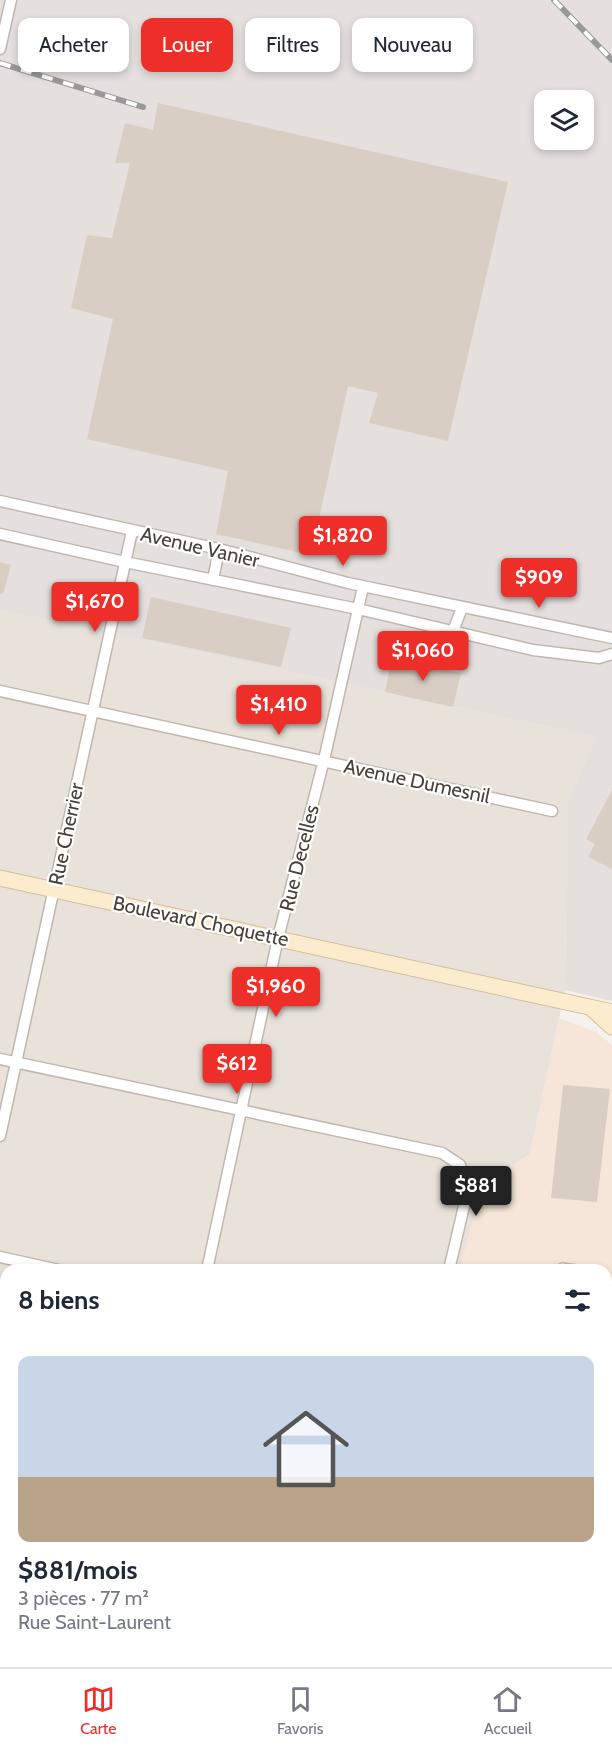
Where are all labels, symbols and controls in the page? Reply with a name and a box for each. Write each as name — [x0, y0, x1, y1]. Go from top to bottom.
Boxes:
chip: Acheter — [18, 18, 129, 72]
chip: Louer — [141, 18, 233, 72]
chip: Filtres — [245, 18, 340, 72]
chip: Nouveau — [352, 18, 473, 72]
map controls — [534, 90, 594, 150]
button: layers — [534, 90, 594, 150]
pin: $1,820 — [294, 516, 392, 567]
street label: Avenue Vanier — [138, 522, 262, 572]
text: $1,820 — [313, 523, 373, 547]
pin: $909 — [503, 558, 575, 609]
text: $909 — [515, 565, 563, 589]
pin: $1,670 — [46, 582, 144, 633]
text: $1,670 — [66, 589, 125, 613]
pin: $1,060 — [374, 631, 472, 682]
text: $1,060 — [392, 638, 454, 662]
pin: $1,410 — [230, 685, 328, 736]
text: $1,410 — [250, 692, 308, 716]
street label: Avenue Dumesnil — [342, 754, 493, 808]
street label: Rue Cherrier — [43, 780, 89, 887]
street label: Rue Decelles — [274, 802, 324, 914]
street label: Boulevard Choquette — [111, 891, 291, 951]
pin: $1,960 — [227, 967, 325, 1018]
text: $1,960 — [246, 974, 306, 998]
pin: $612 — [201, 1044, 273, 1095]
text: $612 — [217, 1051, 257, 1075]
pin: $881 — [440, 1166, 512, 1217]
text: $881 — [454, 1173, 498, 1197]
text: 8 biens — [18, 1284, 99, 1316]
icon: filters — [561, 1284, 594, 1317]
icon: home — [252, 1395, 360, 1503]
text: $881/mois — [18, 1554, 137, 1586]
text: 3 pièces · 77 m² — [18, 1586, 149, 1610]
text: Rue Saint-Laurent — [18, 1610, 171, 1634]
tab: Carte — [80, 1683, 116, 1738]
tab: Favoris — [277, 1683, 323, 1738]
tab: Accueil — [484, 1683, 532, 1738]

